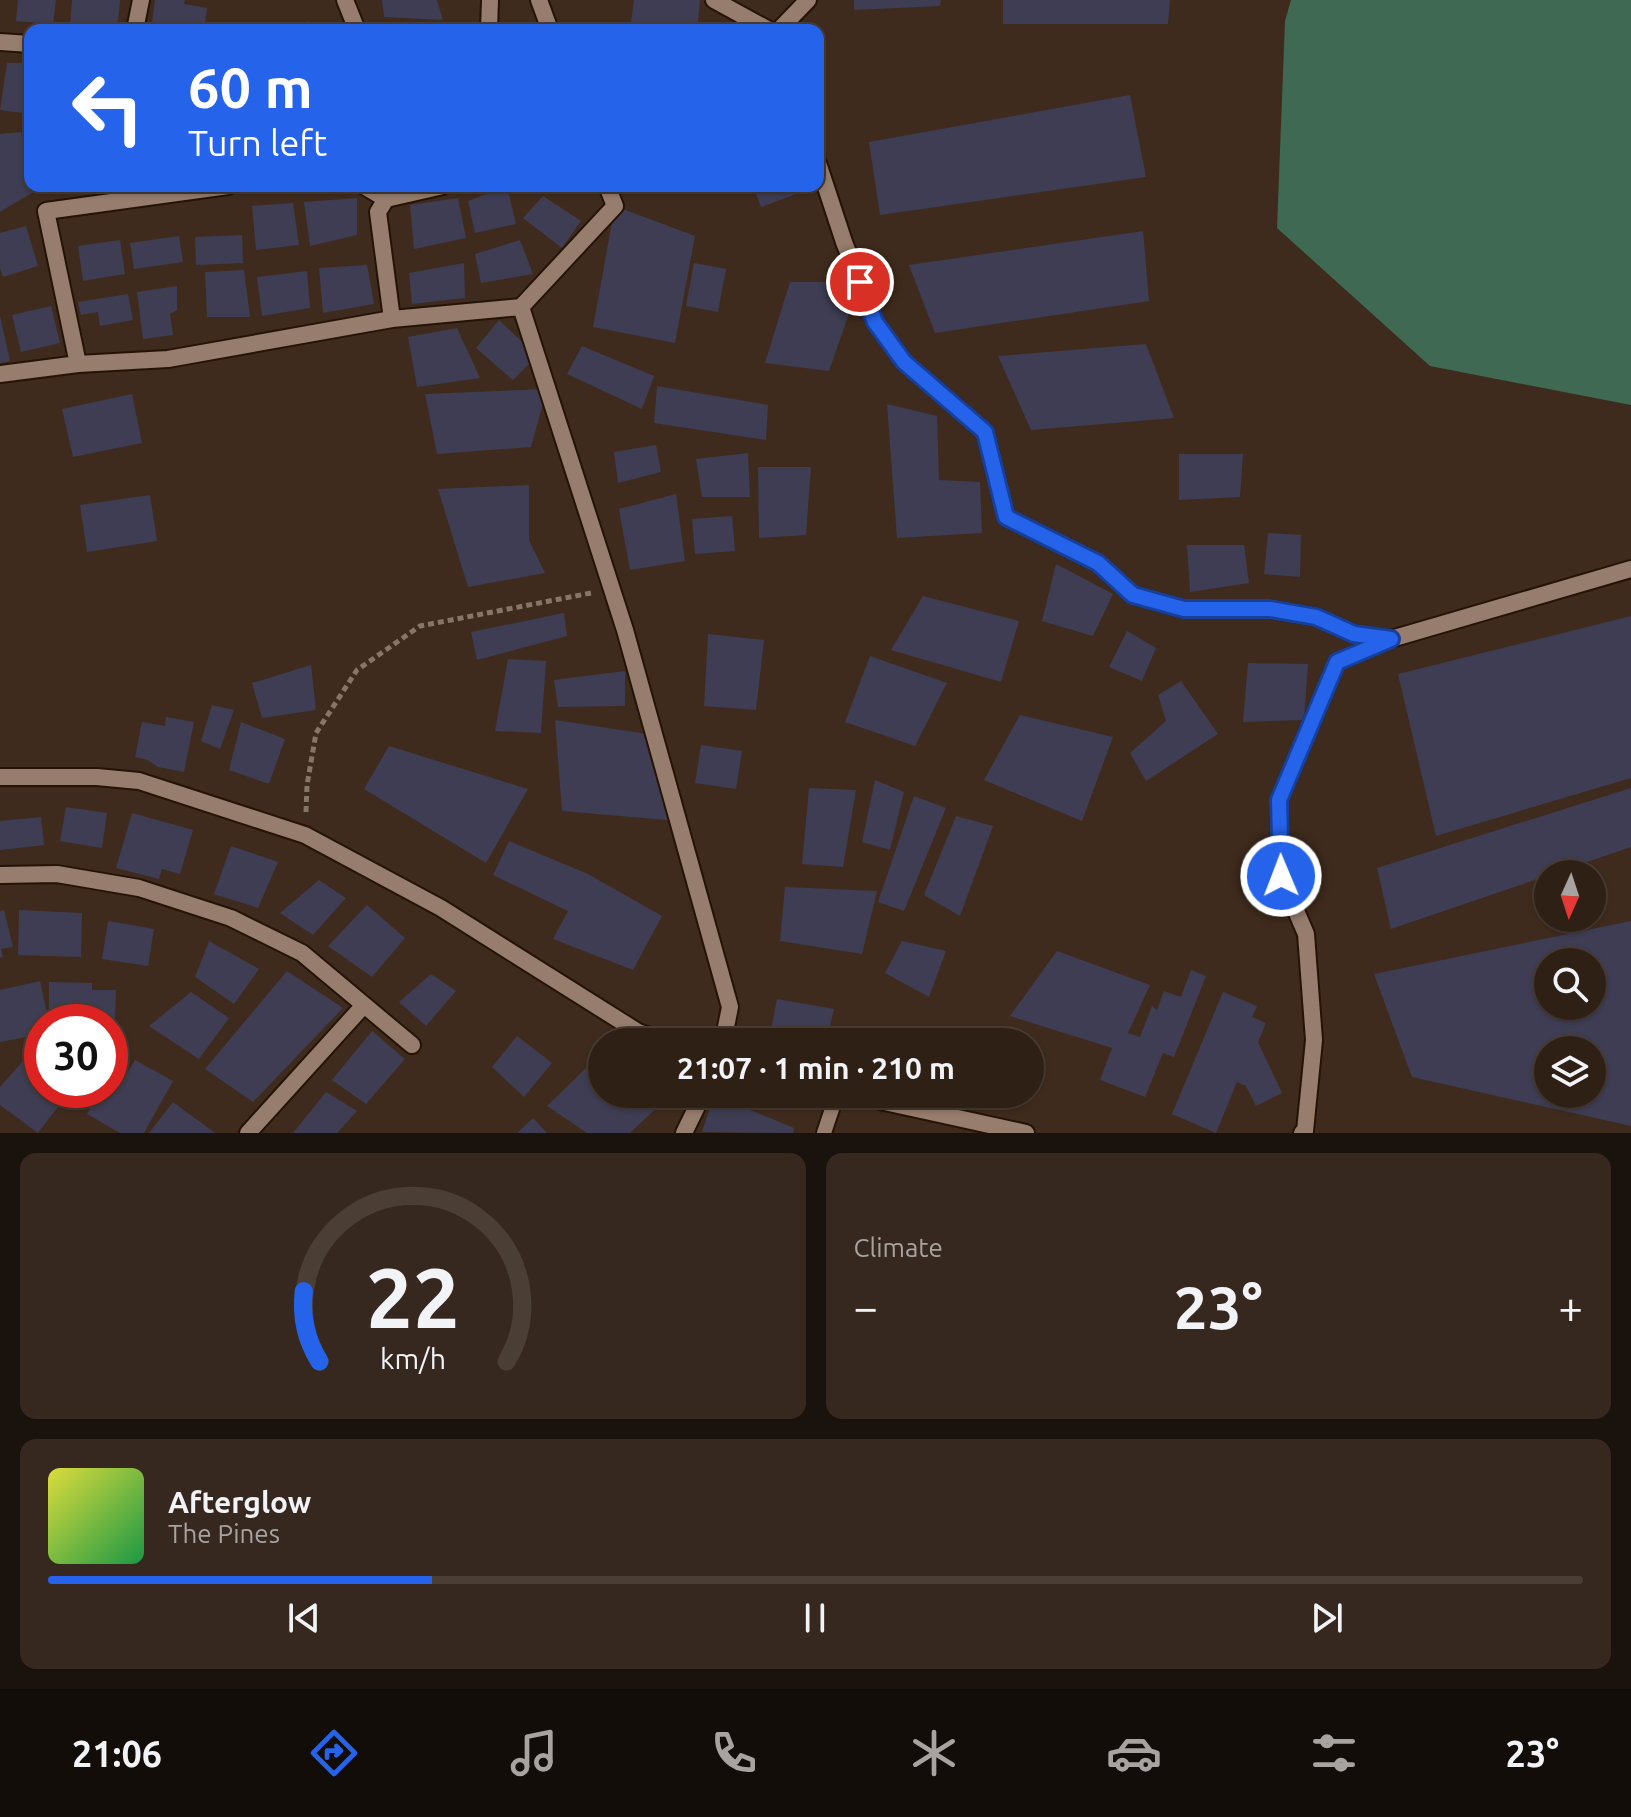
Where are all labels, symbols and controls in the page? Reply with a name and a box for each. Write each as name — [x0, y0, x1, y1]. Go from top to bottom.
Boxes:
icon: left — [56, 56, 160, 160]
text: 60 m — [188, 56, 313, 119]
text: Turn left — [188, 122, 327, 163]
pin — [826, 248, 894, 316]
icon: arrive — [838, 260, 882, 304]
position arrow — [1239, 834, 1323, 918]
north arrow — [1534, 860, 1606, 932]
map controls — [1534, 860, 1606, 1108]
button: search — [1534, 948, 1606, 1020]
speed limit sign: 30 — [24, 1004, 128, 1108]
button: layers — [1534, 1036, 1606, 1108]
text: 21:07 · 1 min · 210 m — [677, 1051, 955, 1085]
text: Climate — [854, 1233, 943, 1262]
text: 22 — [366, 1250, 460, 1344]
text: 23° — [1174, 1273, 1263, 1340]
text: − — [854, 1282, 878, 1331]
text: + — [1558, 1282, 1583, 1331]
text: km/h — [380, 1342, 446, 1374]
text: Afterglow — [168, 1485, 311, 1519]
text: The Pines — [168, 1519, 280, 1548]
icon: previous — [282, 1596, 326, 1640]
icon: pause — [793, 1596, 837, 1640]
icon: next — [1305, 1596, 1349, 1640]
icon: directions — [306, 1725, 362, 1781]
icon: music — [506, 1725, 562, 1781]
icon: phone — [706, 1725, 762, 1781]
icon: climate — [906, 1725, 962, 1781]
icon: car — [1106, 1725, 1162, 1781]
icon: filters — [1306, 1725, 1362, 1781]
text: 21:06 — [72, 1733, 162, 1774]
text: 23° — [1506, 1733, 1559, 1774]

